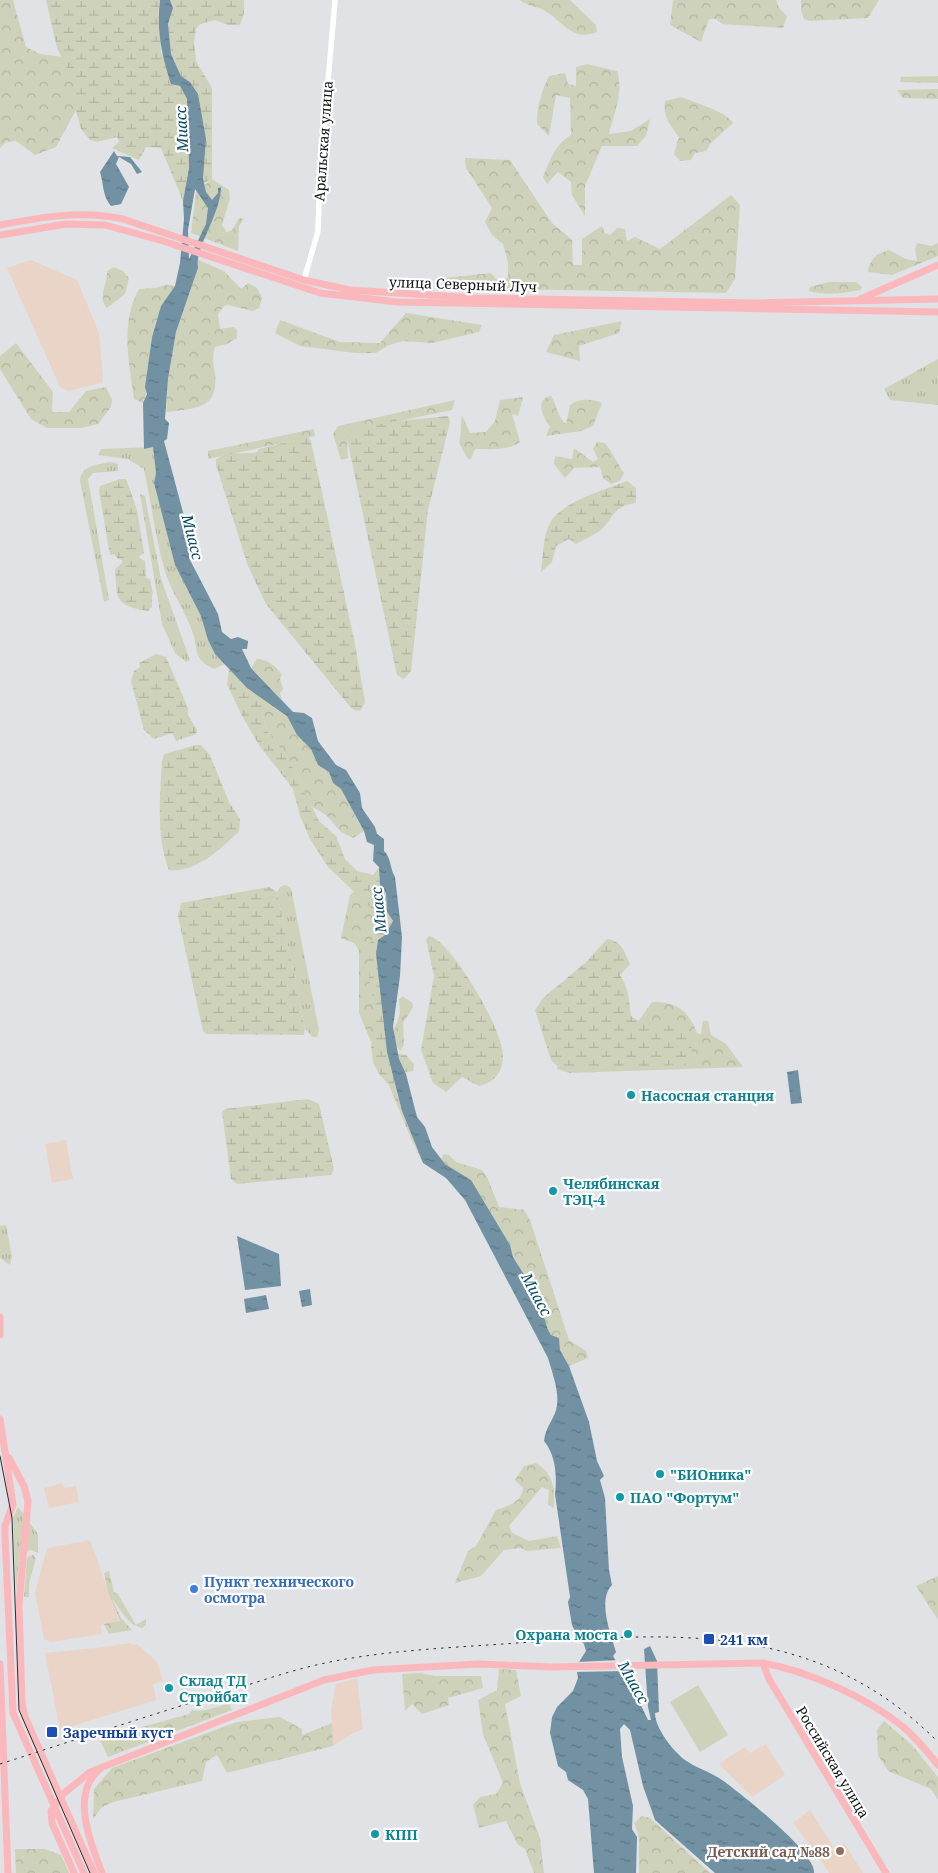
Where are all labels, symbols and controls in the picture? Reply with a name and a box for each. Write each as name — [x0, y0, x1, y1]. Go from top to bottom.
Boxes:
street label: Аральская улица — [309, 80, 337, 202]
water label: Миасс — [170, 105, 192, 154]
street label: улица Северный Луч — [389, 272, 537, 296]
water label: Миасс — [177, 511, 208, 563]
water label: Миасс — [366, 885, 390, 935]
place label: Насосная станция — [641, 1086, 774, 1105]
marker: Насосная станция — [625, 1089, 637, 1101]
place label: Челябинская ТЭЦ-4 — [563, 1174, 660, 1209]
marker: Челябинская ТЭЦ-4 — [547, 1185, 559, 1197]
water label: Миасс — [517, 1268, 557, 1320]
place label: "БИОника" — [670, 1465, 751, 1484]
marker: "БИОника" — [654, 1468, 666, 1480]
place label: ПАО "Фортум" — [630, 1488, 739, 1507]
marker: ПАО "Фортум" — [614, 1491, 626, 1503]
place label: Пункт технического осмотра — [204, 1572, 354, 1607]
marker: Пункт технического осмотра — [188, 1583, 200, 1595]
place label: Охрана моста — [516, 1625, 618, 1644]
marker: Охрана моста — [622, 1628, 634, 1640]
place label: 241 км — [720, 1630, 768, 1649]
marker: 241 км — [702, 1632, 716, 1646]
water label: Миасс — [614, 1656, 654, 1708]
place label: Склад ТД Стройбат — [179, 1671, 248, 1706]
marker: Склад ТД Стройбат — [163, 1682, 175, 1694]
street label: Российская улица — [792, 1703, 874, 1821]
place label: Заречный куст — [63, 1723, 173, 1742]
marker: Заречный куст — [45, 1725, 59, 1739]
place label: КПП — [385, 1825, 418, 1844]
marker: КПП — [369, 1828, 381, 1840]
place label: Детский сад №88 — [707, 1842, 830, 1861]
marker: Детский сад №88 — [834, 1845, 846, 1857]

